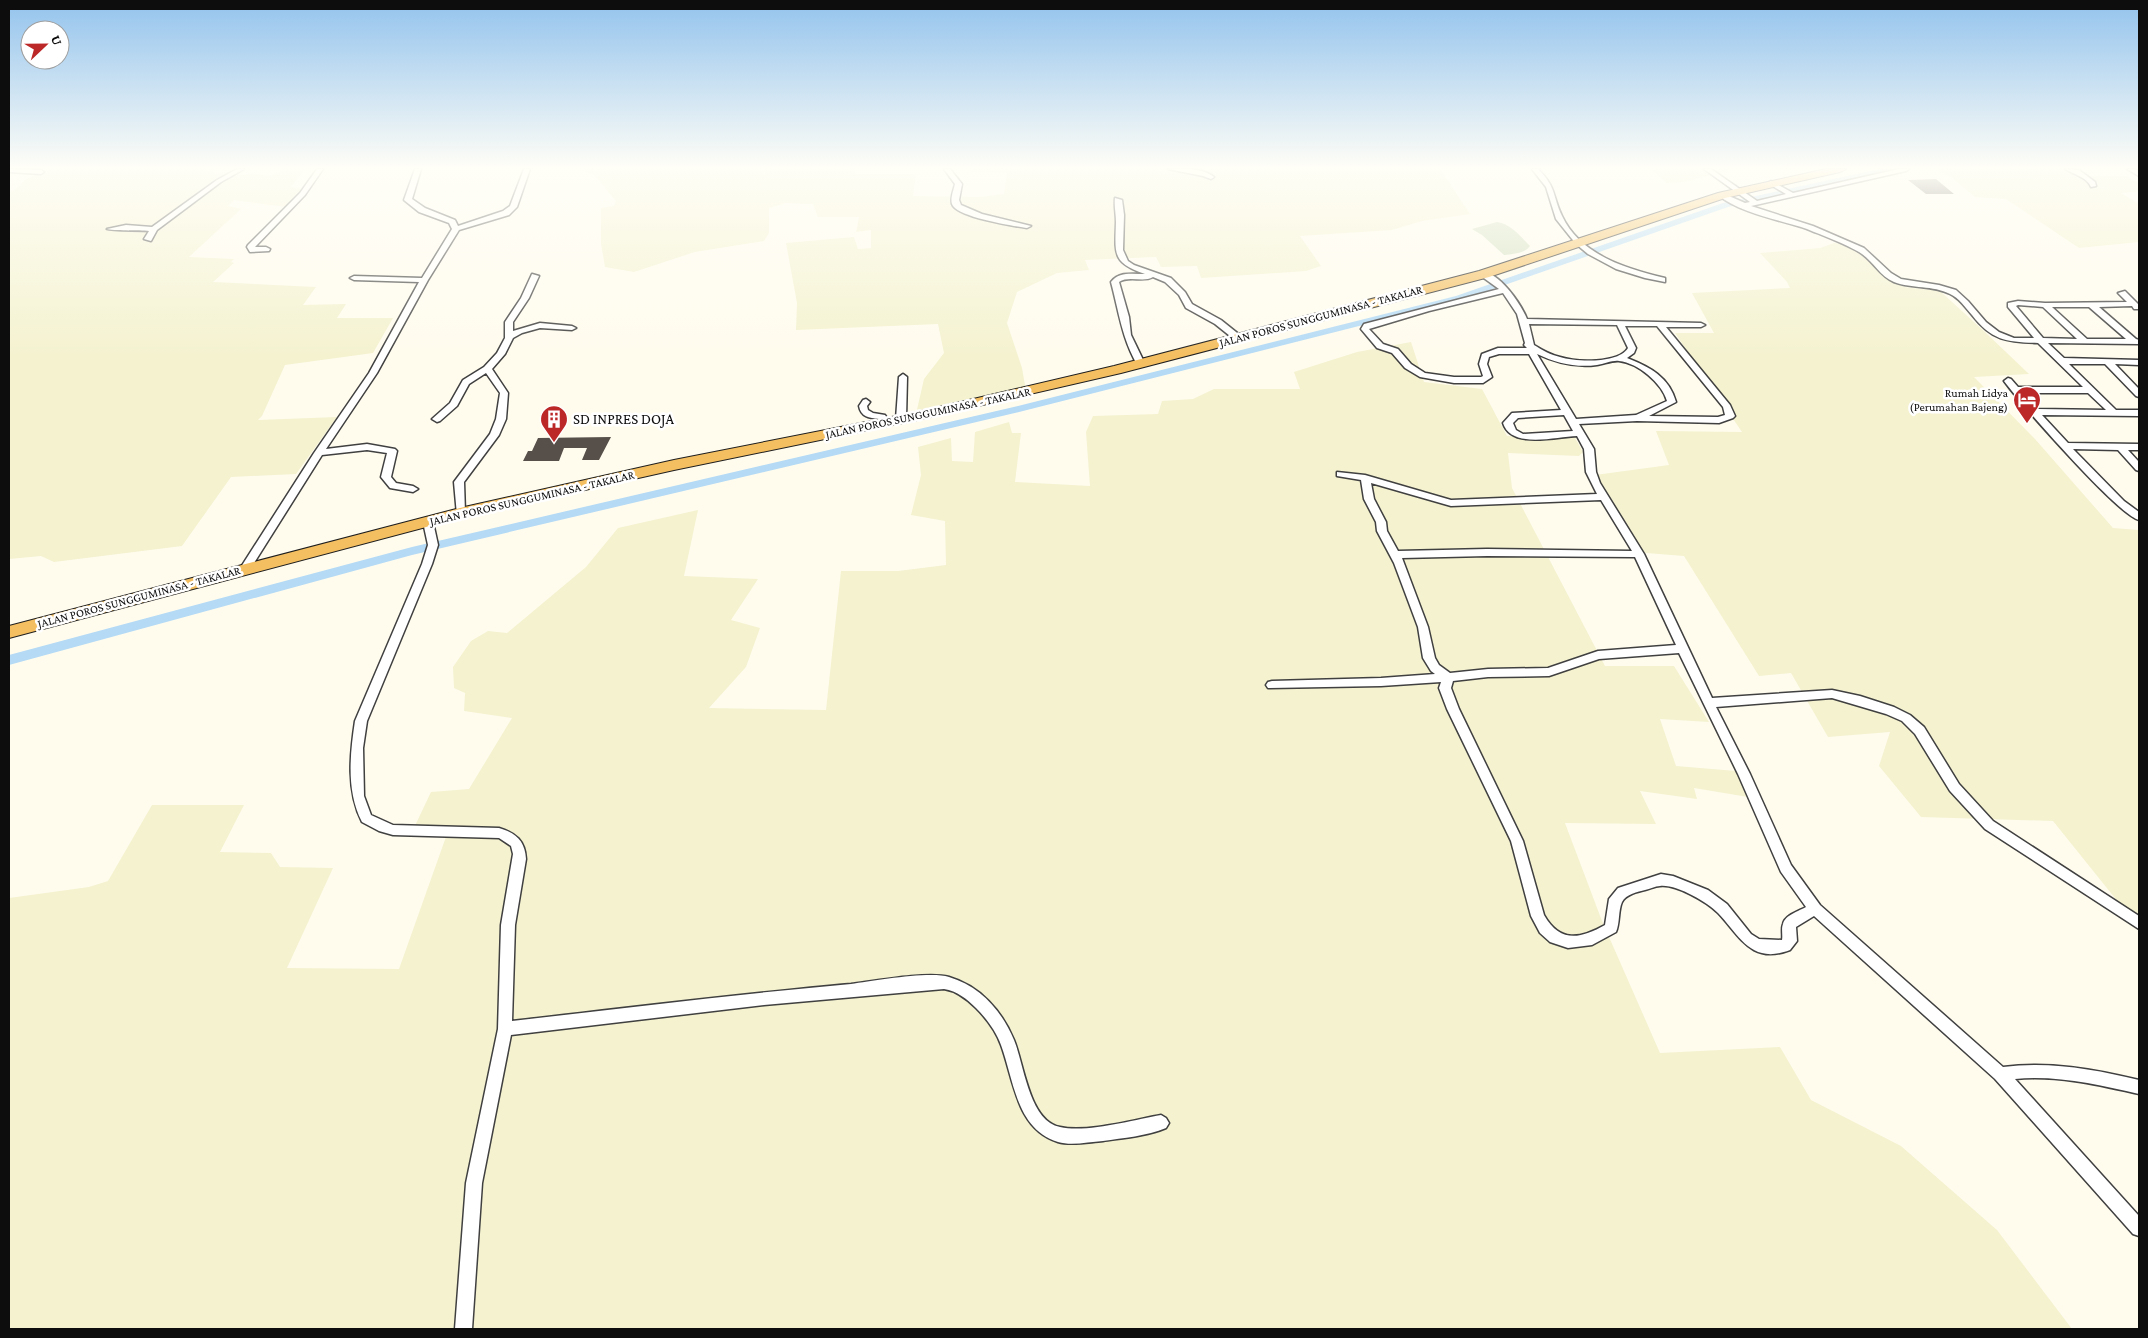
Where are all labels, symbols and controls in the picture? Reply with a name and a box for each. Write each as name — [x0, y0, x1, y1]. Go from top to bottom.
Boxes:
north arrow — [20, 20, 70, 70]
text: U — [48, 33, 66, 48]
street label: JALAN POROS SUNGGUMINASA - TAKALAR — [1217, 282, 1424, 350]
street label: JALAN POROS SUNGGUMINASA - TAKALAR — [823, 384, 1032, 442]
hotel icon: Rumah Lidya (Perumahan Bajeng) — [2012, 385, 2042, 424]
place label: Rumah Lidya (Perumahan Bajeng) — [1909, 386, 2008, 414]
building icon: SD INPRES DOJA — [539, 404, 569, 443]
place label: SD INPRES DOJA — [573, 411, 675, 428]
street label: JALAN POROS SUNGGUMINASA - TAKALAR — [427, 468, 636, 529]
street label: JALAN POROS SUNGGUMINASA - TAKALAR — [35, 563, 242, 631]

